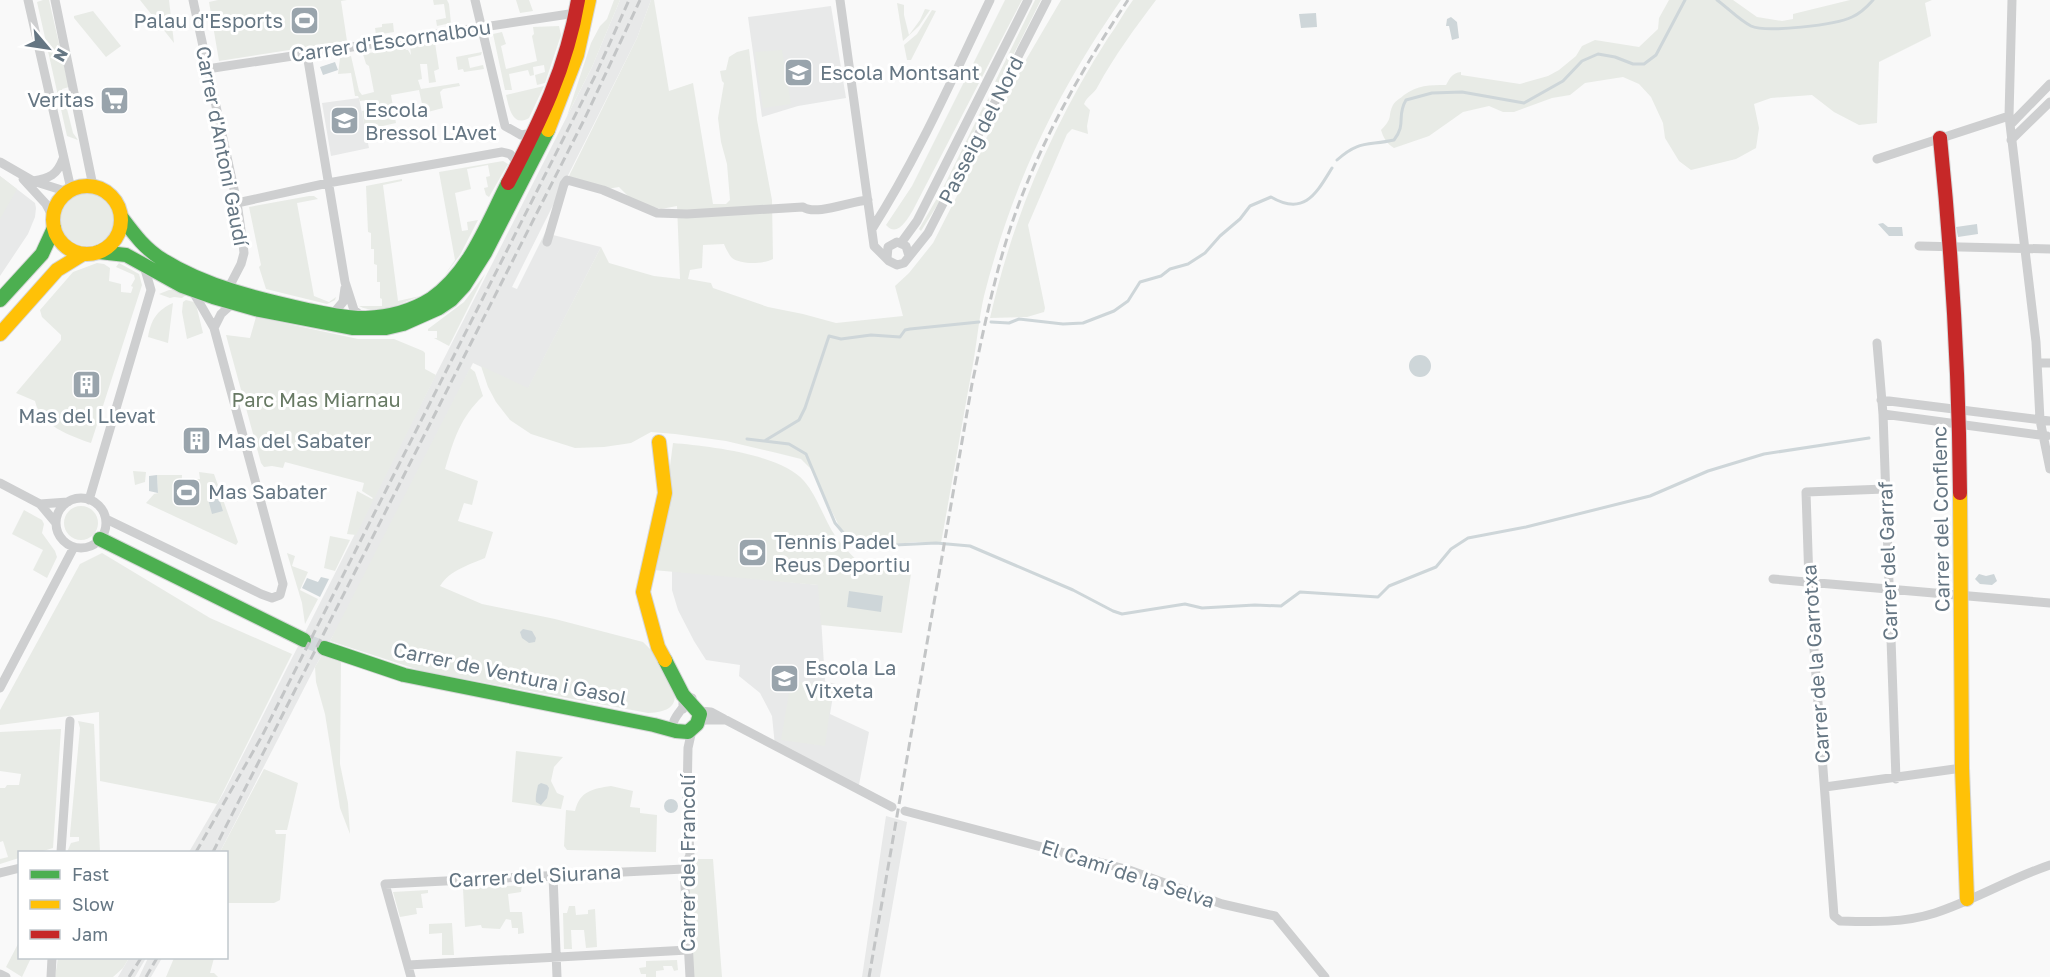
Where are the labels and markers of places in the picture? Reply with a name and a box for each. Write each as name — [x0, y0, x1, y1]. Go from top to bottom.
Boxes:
sports icon: Palau d'Esports — [288, 5, 320, 37]
place label: Palau d'Esports — [133, 8, 283, 32]
school or university icon: Escola Montsant — [783, 57, 815, 89]
place label: Escola Montsant — [820, 60, 980, 84]
supermarket icon: Veritas — [99, 84, 131, 116]
place label: Veritas — [27, 87, 94, 111]
place label: Escola Bressol L'Avet — [365, 97, 497, 144]
school or university icon: Escola Bressol L'Avet — [328, 105, 360, 137]
building icon: Mas del Llevat — [71, 369, 103, 401]
place label: Mas del Llevat — [18, 403, 156, 427]
building icon: Mas del Sabater — [180, 425, 212, 457]
place label: Mas del Sabater — [217, 428, 371, 452]
sports icon: Mas Sabater — [171, 476, 203, 508]
place label: Mas Sabater — [208, 479, 327, 503]
place label: Tennis Padel Reus Deportiu — [774, 529, 910, 576]
sports icon: Tennis Padel Reus Deportiu — [737, 537, 769, 569]
place label: Escola La Vitxeta — [805, 655, 896, 702]
school or university icon: Escola La Vitxeta — [768, 663, 800, 695]

